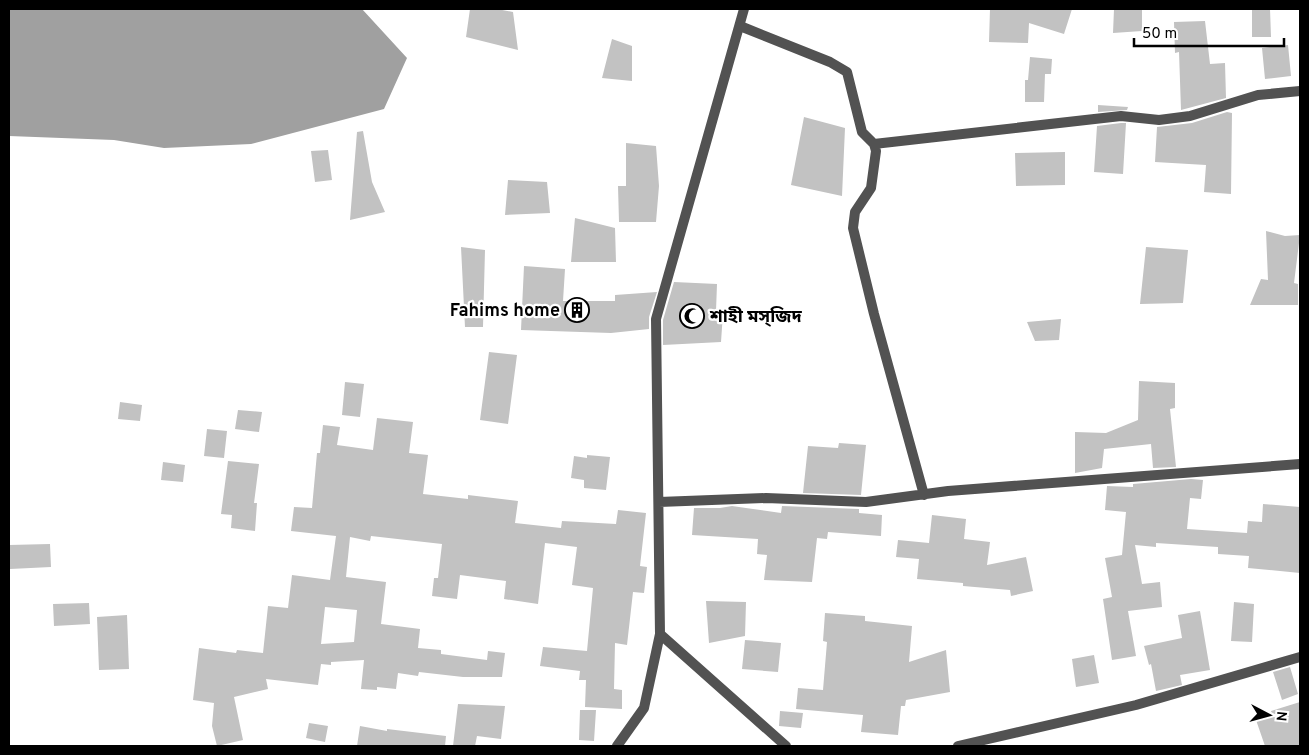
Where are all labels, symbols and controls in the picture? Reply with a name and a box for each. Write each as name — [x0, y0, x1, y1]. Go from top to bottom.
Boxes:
scale bar — [1134, 15, 1284, 47]
text: 50 m — [1142, 25, 1177, 44]
building icon: Fahims home — [564, 297, 590, 323]
place label: Fahims home — [450, 300, 560, 323]
mosque icon: শাহী মস্জিদ — [679, 303, 705, 329]
place label: শাহী মস্জিদ — [709, 306, 803, 329]
north arrow — [1244, 690, 1294, 740]
text: N — [1271, 710, 1289, 722]

